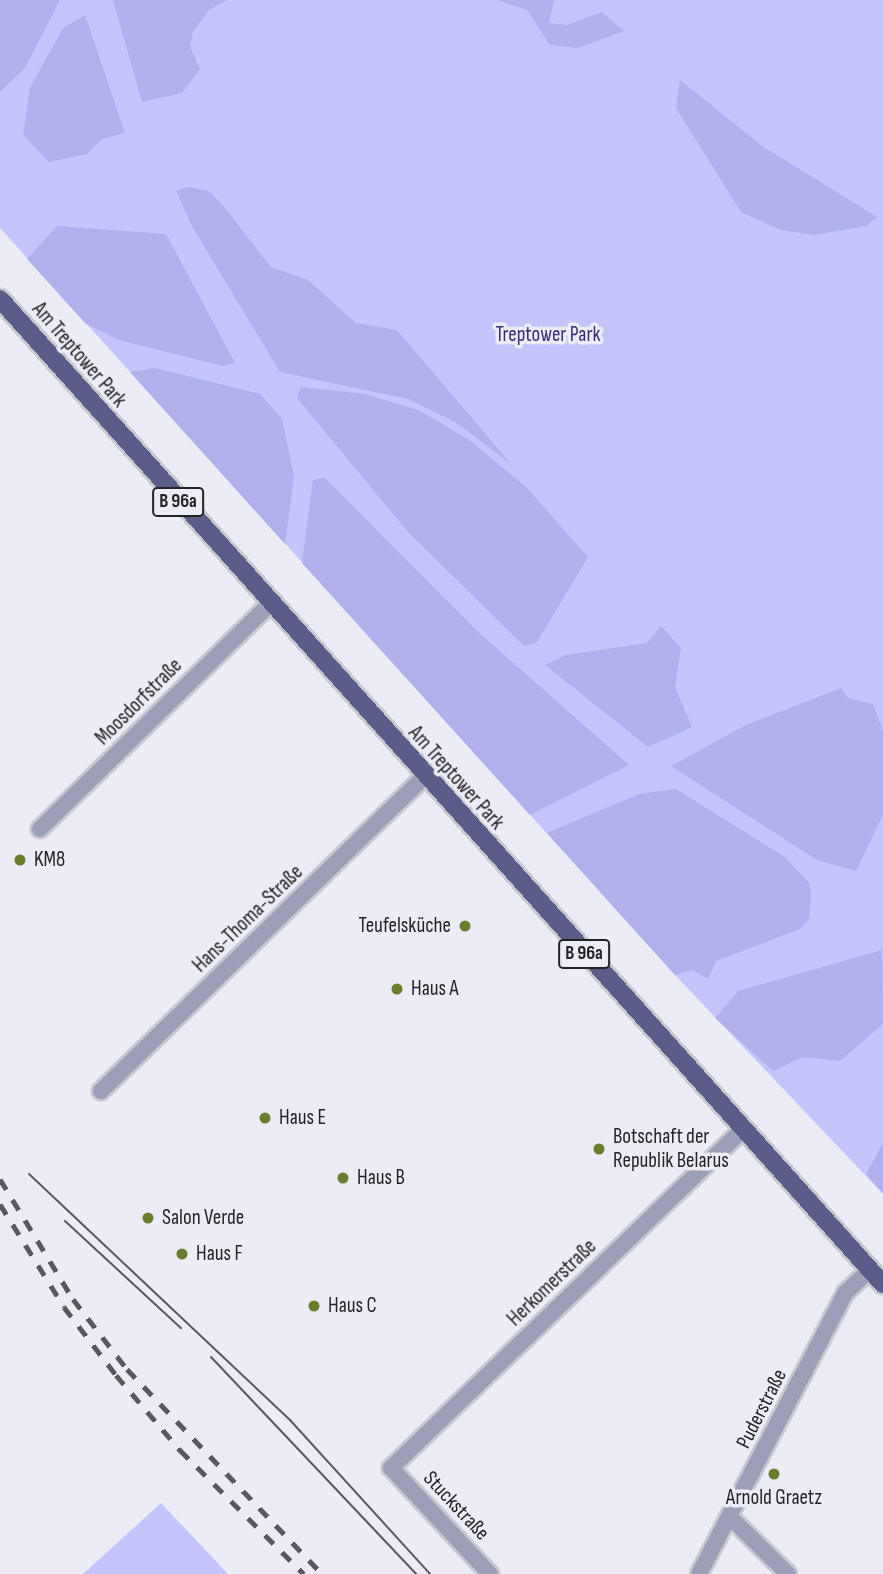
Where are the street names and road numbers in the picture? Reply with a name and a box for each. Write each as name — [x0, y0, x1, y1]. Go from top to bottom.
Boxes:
street label: Am Treptower Park — [26, 297, 132, 413]
road number: B 96a — [152, 486, 204, 517]
street label: Moosdorfstraße — [90, 653, 188, 751]
street label: Am Treptower Park — [403, 721, 509, 835]
street label: Hans-Thoma-Straße — [188, 860, 308, 978]
road number: B 96a — [558, 938, 610, 970]
street label: Herkomerstraße — [502, 1234, 602, 1332]
street label: Puderstraße — [731, 1365, 793, 1453]
street label: Stuckstraße — [418, 1466, 494, 1546]

